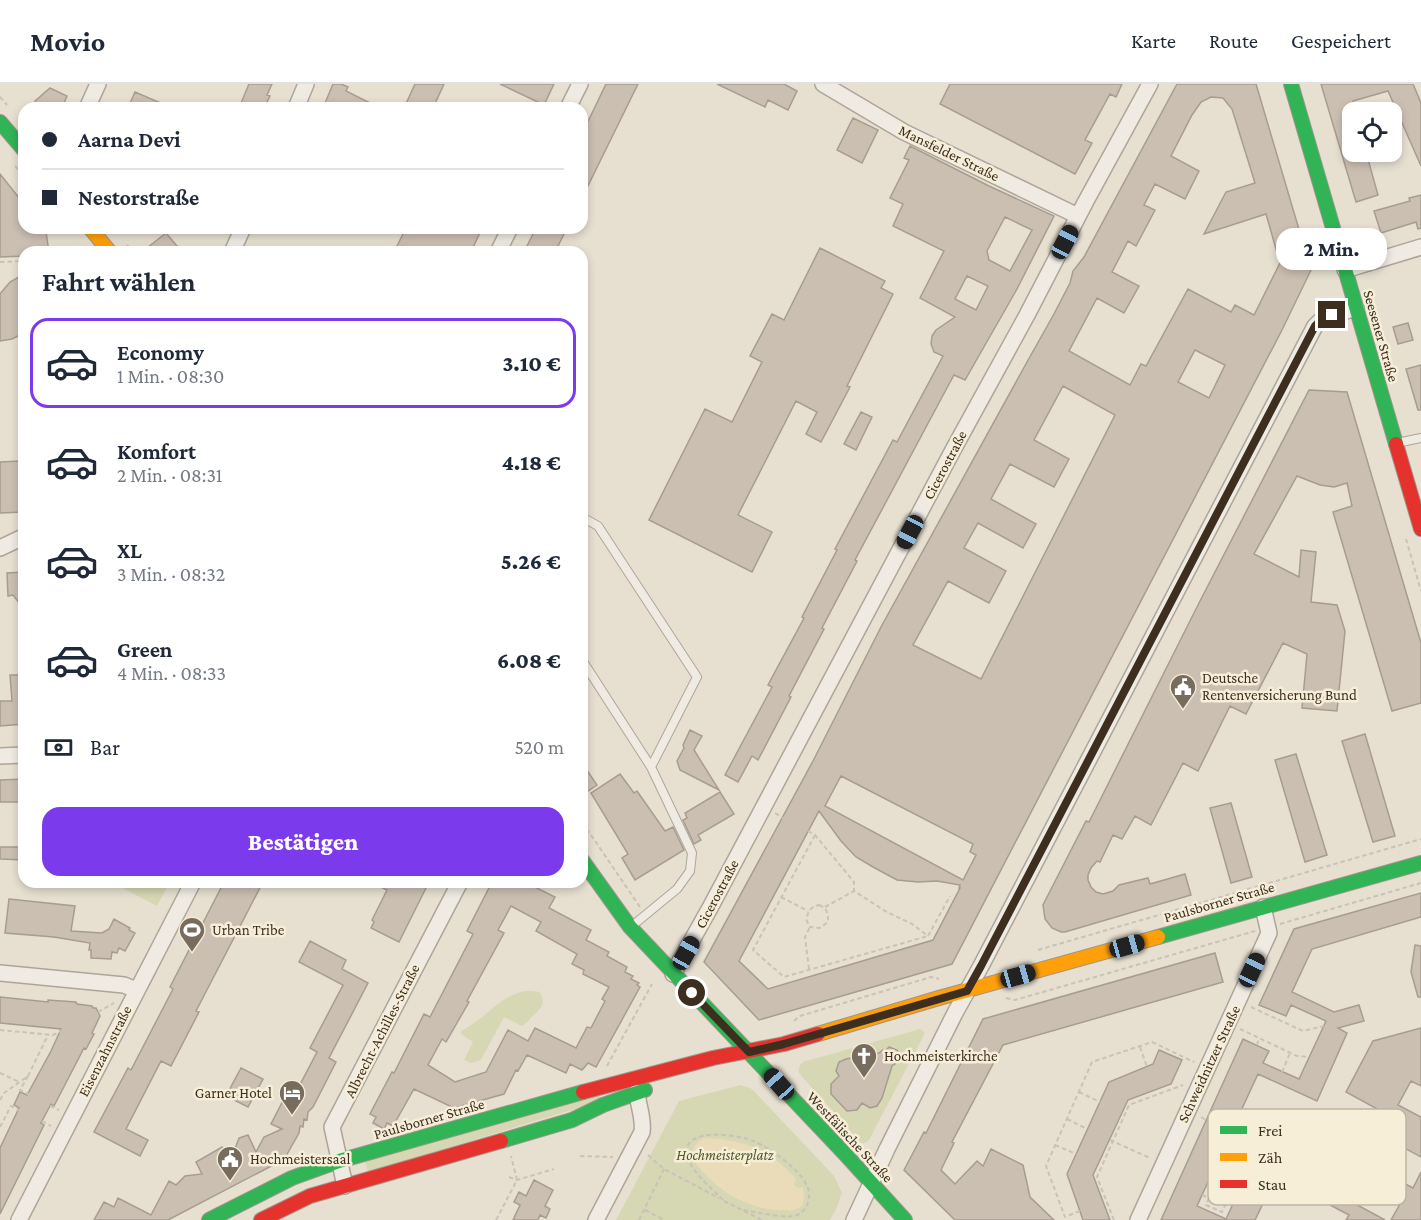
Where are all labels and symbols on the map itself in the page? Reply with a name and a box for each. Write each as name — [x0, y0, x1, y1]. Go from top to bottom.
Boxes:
street label: Mansfelder Straße — [896, 122, 1002, 184]
car — [1049, 222, 1081, 262]
callout: 2 Min. — [1276, 228, 1388, 270]
street label: Seesener Straße — [1360, 288, 1402, 384]
route end — [1318, 301, 1345, 328]
street label: Cicerostraße — [920, 427, 970, 502]
car — [894, 512, 926, 552]
place label: Deutsche Rentenversicherung Bund — [1202, 670, 1357, 704]
public building icon: Deutsche Rentenversicherung Bund — [1168, 672, 1198, 710]
street label: Cicerostraße — [692, 856, 742, 931]
street label: Paulsborner Straße — [1162, 878, 1276, 925]
sports icon: Urban Tribe — [177, 915, 207, 953]
place label: Urban Tribe — [212, 922, 285, 938]
car — [1107, 932, 1147, 960]
car — [669, 933, 703, 973]
car — [1236, 950, 1268, 990]
street label: Albrecht-Achilles-Straße — [341, 961, 423, 1100]
car — [998, 962, 1038, 990]
route start — [678, 979, 705, 1006]
street label: Eisenzahnstraße — [75, 1003, 135, 1099]
street label: Schweidnitzer Straße — [1175, 1003, 1243, 1125]
church icon: Hochmeisterkirche — [849, 1041, 879, 1079]
place label: Hochmeisterkirche — [884, 1048, 998, 1064]
car — [760, 1065, 798, 1103]
hotel icon: Garner Hotel — [277, 1078, 307, 1116]
place label: Garner Hotel — [195, 1085, 272, 1101]
street label: Westfälische Straße — [804, 1088, 896, 1186]
street label: Paulsborner Straße — [372, 1095, 486, 1142]
legend — [1208, 1109, 1406, 1205]
text: Frei — [1258, 1122, 1282, 1139]
public building icon: Hochmeistersaal — [215, 1144, 245, 1182]
park label: Hochmeisterplatz — [676, 1147, 774, 1164]
text: Zäh — [1258, 1149, 1283, 1166]
place label: Hochmeistersaal — [250, 1151, 350, 1167]
text: Stau — [1258, 1176, 1287, 1193]

